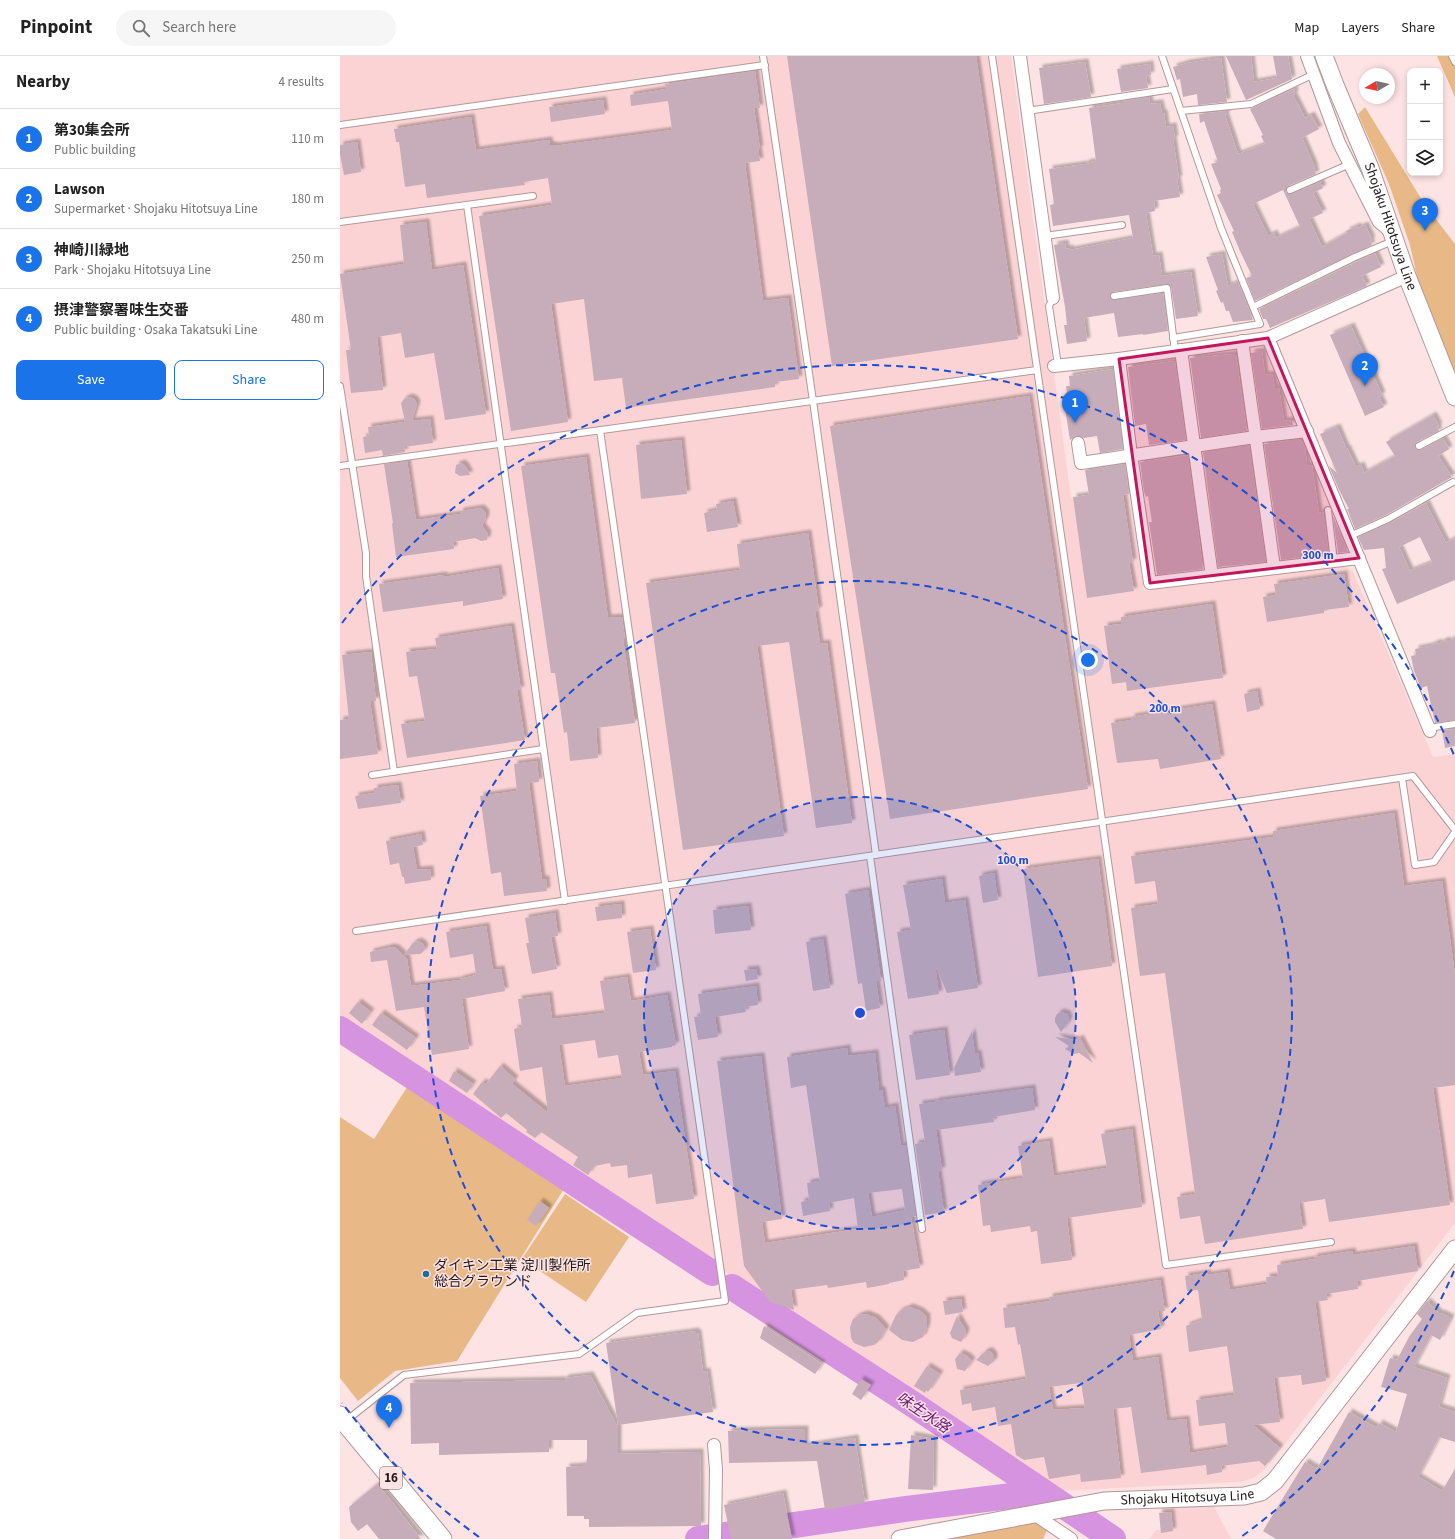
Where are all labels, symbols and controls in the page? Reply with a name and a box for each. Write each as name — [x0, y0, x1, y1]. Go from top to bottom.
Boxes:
search box — [116, 10, 396, 46]
text: Pinpoint — [20, 14, 92, 41]
icon: search — [130, 17, 152, 39]
text: Search here — [162, 17, 236, 38]
text: Map — [1294, 18, 1319, 38]
text: Layers — [1341, 18, 1379, 38]
text: Share — [1401, 18, 1435, 38]
north arrow — [1359, 68, 1395, 104]
map controls — [1407, 68, 1443, 176]
button: + — [1407, 68, 1443, 104]
text: Nearby — [16, 70, 70, 94]
text: 4 results — [279, 73, 324, 91]
button: − — [1407, 104, 1443, 140]
text: 第30集会所 — [54, 120, 130, 141]
text: 1 — [26, 130, 32, 148]
text: 110 m — [291, 130, 324, 148]
button: layers — [1407, 140, 1443, 176]
text: Public building — [54, 141, 136, 159]
street label: Shojaku Hitotsuya Line — [1359, 159, 1422, 293]
text: Lawson — [54, 179, 105, 200]
text: 2 — [26, 190, 32, 208]
text: 180 m — [291, 190, 324, 208]
pin: 3 — [1412, 198, 1438, 231]
text: Supermarket · Shojaku Hitotsuya Line — [54, 200, 258, 218]
text: 神崎川緑地 — [54, 240, 129, 261]
text: 3 — [26, 250, 32, 268]
text: 250 m — [291, 250, 324, 268]
text: Park · Shojaku Hitotsuya Line — [54, 261, 211, 279]
text: 摂津警察署味生交番 — [54, 300, 189, 321]
text: 4 — [26, 310, 32, 328]
text: 480 m — [291, 310, 324, 328]
text: Public building · Osaka Takatsuki Line — [54, 321, 257, 339]
pin: 2 — [1352, 353, 1378, 386]
button: Save — [16, 360, 166, 400]
button: Share — [174, 360, 324, 400]
pin: 1 — [1062, 390, 1088, 423]
text: 300 m — [1302, 547, 1334, 564]
your location — [1078, 650, 1098, 670]
text: 200 m — [1149, 700, 1181, 717]
text: 100 m — [997, 852, 1029, 869]
centre of rings — [853, 1006, 867, 1020]
place label: ダイキン工業 淀川製作所 総合グラウンド — [434, 1256, 590, 1292]
marker: ダイキン工業 淀川製作所 総合グラウンド — [421, 1269, 431, 1279]
water label: 味生水路 — [892, 1388, 955, 1440]
pin: 4 — [376, 1395, 402, 1428]
road number: 16 — [380, 1467, 402, 1489]
street label: Shojaku Hitotsuya Line — [1120, 1484, 1256, 1510]

